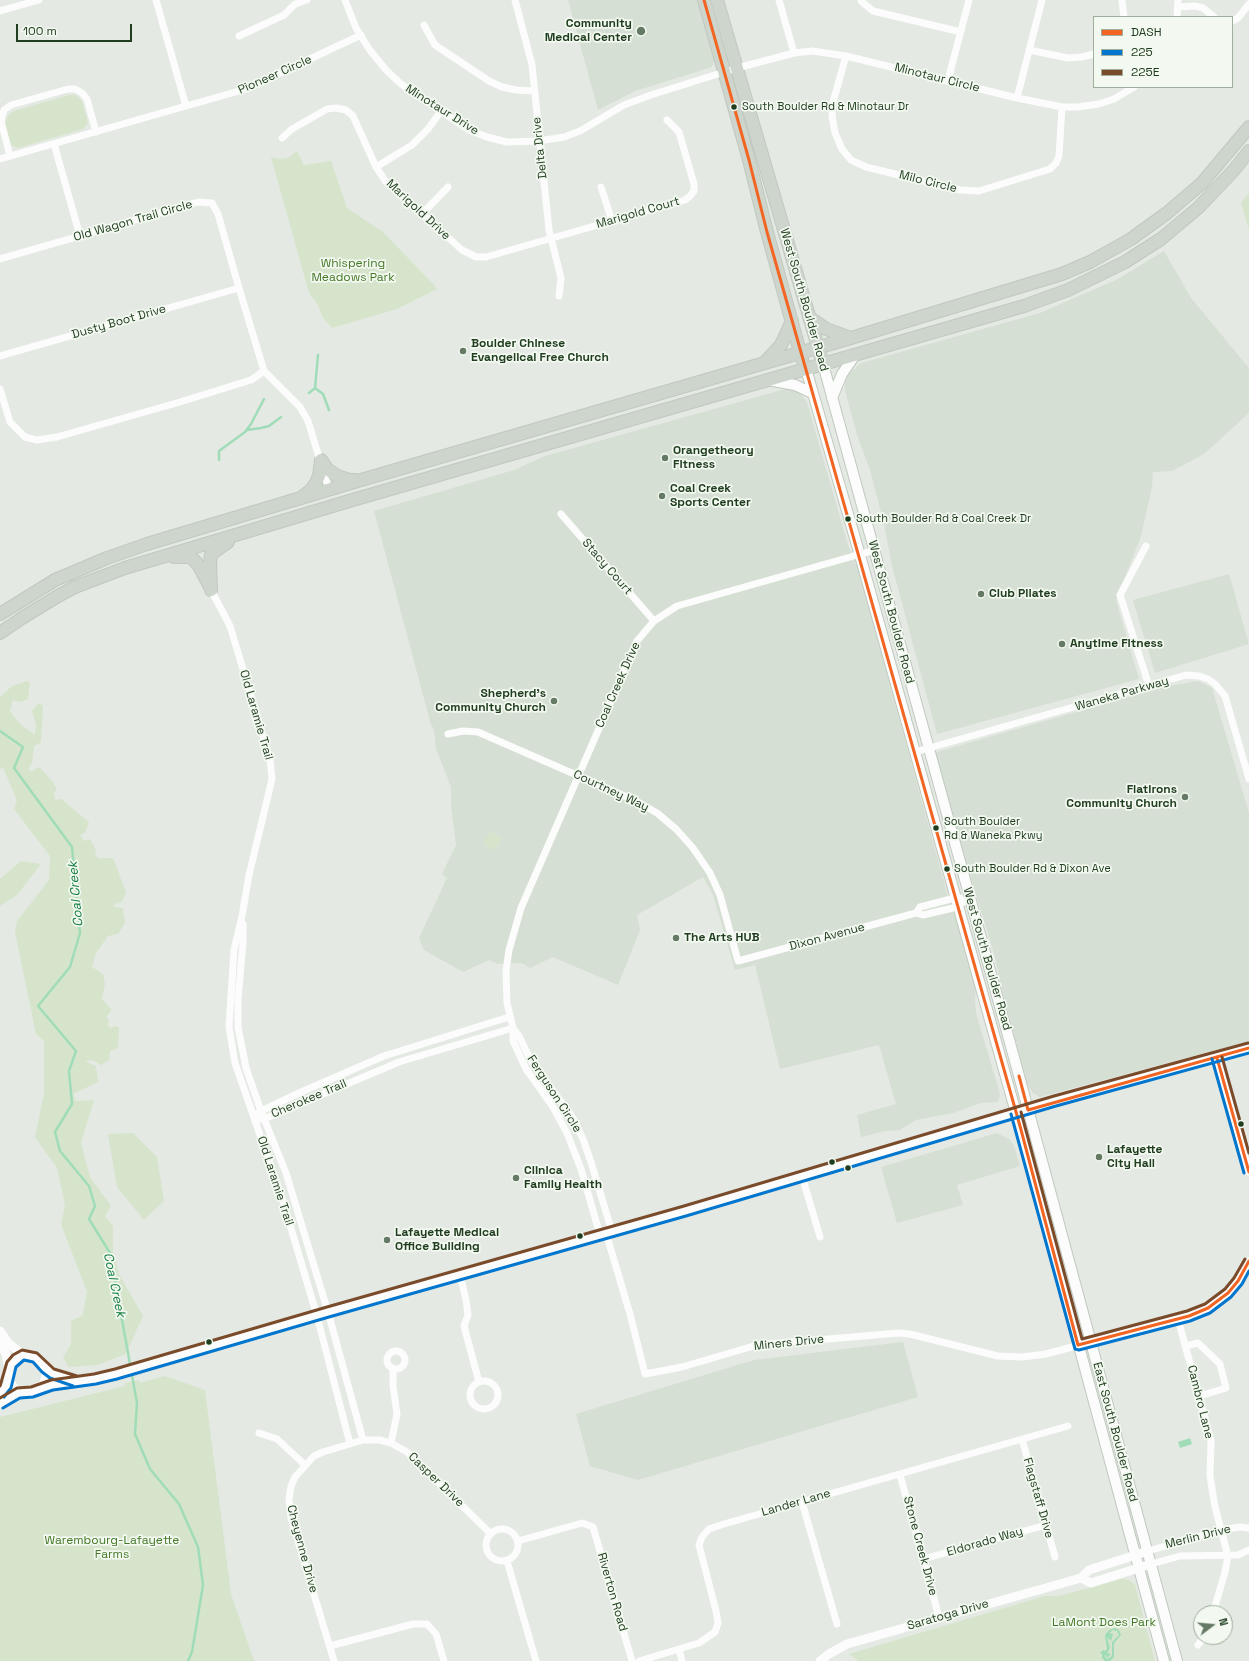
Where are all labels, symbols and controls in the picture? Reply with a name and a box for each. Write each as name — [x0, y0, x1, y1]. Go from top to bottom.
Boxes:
scale bar — [18, 16, 134, 42]
legend — [1093, 16, 1233, 88]
place label: Community Medical Center — [545, 17, 632, 45]
text: 100 m — [23, 23, 57, 39]
text: DASH — [1131, 24, 1162, 40]
marker: Community Medical Center — [635, 25, 647, 37]
text: 225 — [1131, 44, 1153, 60]
street label: Pioneer Circle — [236, 52, 314, 98]
street label: Minotaur Circle — [893, 60, 981, 96]
text: 225E — [1131, 64, 1159, 80]
street label: Minotaur Drive — [403, 82, 481, 138]
place label: South Boulder Rd & Minotaur Dr — [742, 100, 909, 114]
marker: South Boulder Rd & Minotaur Dr — [729, 102, 739, 112]
street label: Delta Drive — [530, 116, 550, 180]
street label: Milo Circle — [898, 168, 958, 196]
street label: Marigold Drive — [383, 177, 453, 243]
street label: Marigold Court — [595, 194, 681, 232]
street label: Old Wagon Trail Circle — [72, 197, 194, 245]
street label: West South Boulder Road — [777, 227, 831, 373]
park label: Whispering Meadows Park — [311, 257, 395, 285]
street label: Dusty Boot Drive — [70, 302, 168, 342]
place label: Boulder Chinese Evangelical Free Church — [471, 337, 609, 365]
marker: Boulder Chinese Evangelical Free Church — [458, 346, 468, 356]
place label: Orangetheory Fitness — [673, 444, 754, 472]
marker: Orangetheory Fitness — [660, 453, 670, 463]
place label: Coal Creek Sports Center — [670, 482, 751, 510]
marker: Coal Creek Sports Center — [657, 491, 667, 501]
place label: South Boulder Rd & Coal Creek Dr — [856, 512, 1031, 526]
marker: South Boulder Rd & Coal Creek Dr — [843, 514, 853, 524]
street label: Stacy Court — [579, 536, 635, 598]
street label: West South Boulder Road — [865, 539, 917, 685]
place label: Club Pilates — [989, 587, 1057, 601]
marker: Club Pilates — [976, 589, 986, 599]
place label: Anytime Fitness — [1070, 637, 1163, 651]
marker: Anytime Fitness — [1057, 639, 1067, 649]
street label: Coal Creek Drive — [593, 640, 643, 730]
street label: Old Laramie Trail — [236, 668, 276, 762]
street label: Waneka Parkway — [1074, 674, 1170, 714]
place label: Shepherd's Community Church — [435, 687, 546, 715]
marker: Shepherd's Community Church — [549, 696, 559, 706]
street label: Courtney Way — [571, 767, 651, 815]
place label: Flatirons Community Church — [1066, 783, 1177, 811]
marker: Flatirons Community Church — [1180, 792, 1190, 802]
place label: South Boulder Rd & Waneka Pkwy — [944, 815, 1042, 841]
marker: South Boulder Rd & Waneka Pkwy — [931, 823, 941, 833]
water label: Coal Creek — [65, 861, 87, 927]
place label: South Boulder Rd & Dixon Ave — [954, 862, 1111, 876]
marker: South Boulder Rd & Dixon Ave — [942, 864, 952, 874]
street label: West South Boulder Road — [960, 886, 1014, 1032]
street label: Dixon Avenue — [788, 920, 866, 954]
place label: The Arts HUB — [684, 931, 759, 945]
marker: The Arts HUB — [671, 933, 681, 943]
street label: Ferguson Circle — [524, 1053, 584, 1135]
street label: Cherokee Trail — [269, 1077, 349, 1121]
unlabelled marker — [1236, 1119, 1246, 1129]
street label: Old Laramie Trail — [254, 1134, 296, 1228]
place label: Lafayette City Hall — [1107, 1143, 1163, 1171]
marker: Lafayette City Hall — [1094, 1152, 1104, 1162]
unlabelled marker — [827, 1157, 837, 1167]
unlabelled marker — [843, 1163, 853, 1173]
place label: Clinica Family Health — [524, 1164, 602, 1192]
marker: Clinica Family Health — [511, 1173, 521, 1183]
place label: Lafayette Medical Office Building — [395, 1226, 499, 1254]
unlabelled marker — [575, 1231, 585, 1241]
marker: Lafayette Medical Office Building — [382, 1235, 392, 1245]
water label: Coal Creek — [100, 1251, 128, 1319]
street label: Miners Drive — [753, 1332, 825, 1354]
unlabelled marker — [204, 1337, 214, 1347]
street label: East South Boulder Road — [1089, 1361, 1141, 1503]
street label: Cambro Lane — [1184, 1364, 1216, 1440]
street label: Casper Drive — [405, 1450, 467, 1510]
street label: Flagstaff Drive — [1020, 1456, 1056, 1540]
street label: Lander Lane — [760, 1486, 832, 1520]
street label: Stone Creek Drive — [900, 1495, 940, 1597]
street label: Cheyenne Drive — [283, 1504, 321, 1594]
street label: Merlin Drive — [1164, 1522, 1232, 1552]
street label: Eldorado Way — [945, 1524, 1025, 1560]
park label: Warembourg-Lafayette Farms — [45, 1534, 179, 1562]
street label: Riverton Road — [594, 1551, 630, 1633]
street label: Saratoga Drive — [906, 1596, 990, 1634]
north arrow — [1193, 1605, 1233, 1645]
park label: LaMont Does Park — [1052, 1616, 1156, 1630]
text: N — [1216, 1616, 1231, 1627]

